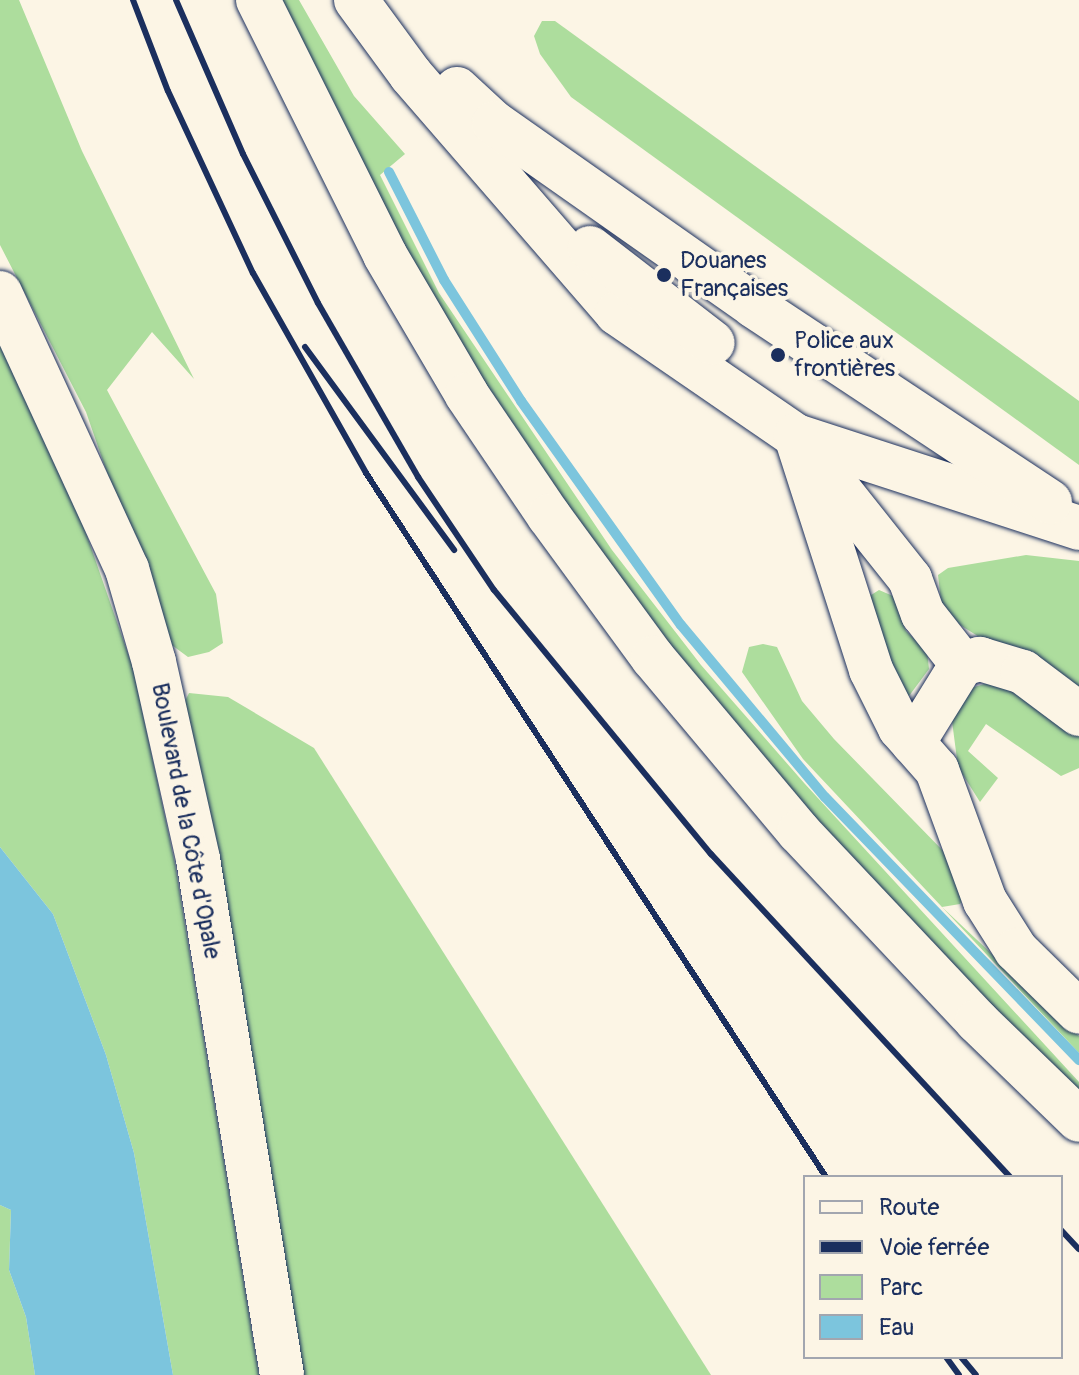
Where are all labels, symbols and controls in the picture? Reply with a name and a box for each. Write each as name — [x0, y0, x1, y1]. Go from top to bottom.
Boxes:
place label: Douanes Françaises — [680, 247, 788, 303]
marker: Douanes Françaises — [655, 266, 673, 284]
place label: Police aux frontières — [794, 327, 895, 383]
marker: Police aux frontières — [769, 346, 787, 364]
street label: Boulevard de la Côte d'Opale — [145, 681, 227, 961]
legend — [803, 1175, 1063, 1359]
text: Route — [879, 1193, 939, 1222]
text: Voie ferrée — [879, 1233, 989, 1262]
text: Parc — [879, 1273, 923, 1302]
text: Eau — [879, 1313, 914, 1342]

